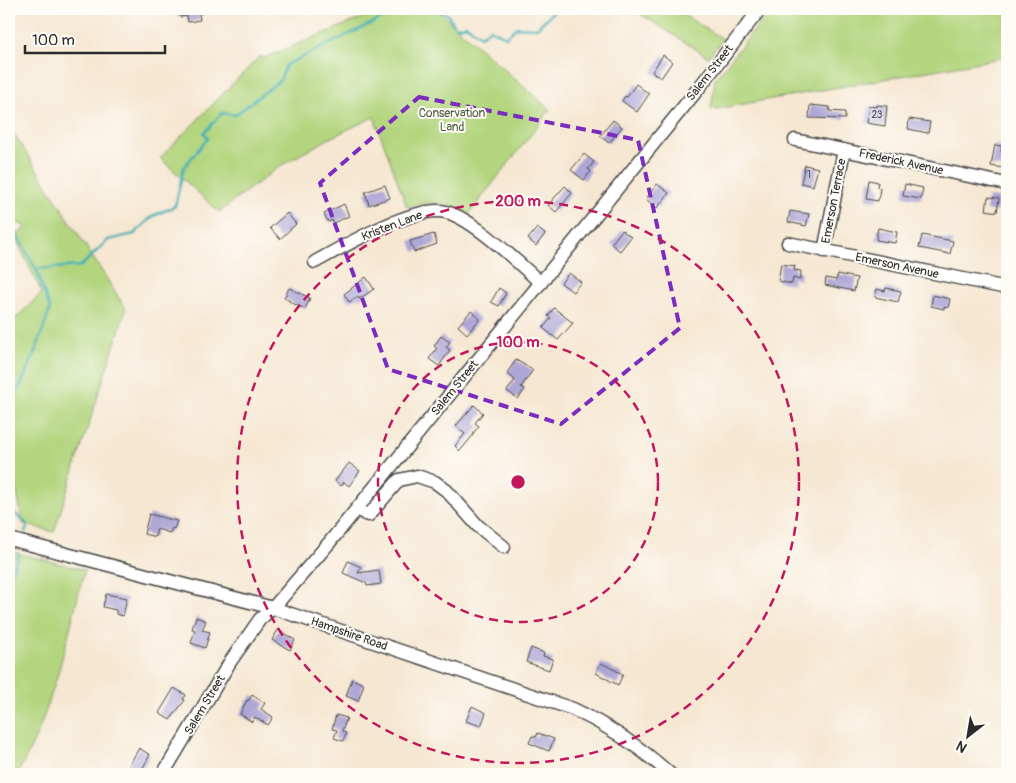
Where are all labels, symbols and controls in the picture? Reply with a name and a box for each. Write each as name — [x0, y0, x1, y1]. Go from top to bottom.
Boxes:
scale bar — [25, 22, 165, 54]
text: 100 m — [32, 31, 75, 50]
street label: Salem Street — [683, 42, 737, 104]
park label: Conservation Land — [419, 106, 485, 135]
house number: 23 — [872, 109, 883, 121]
street label: Frederick Avenue — [857, 146, 945, 178]
street label: Emerson Terrace — [818, 157, 850, 245]
house number: 1 — [807, 169, 811, 181]
text: 200 m — [495, 192, 541, 211]
street label: Kristen Lane — [360, 208, 424, 244]
street label: Emerson Avenue — [854, 250, 940, 282]
text: 100 m — [497, 333, 539, 352]
street label: Salem Street — [428, 357, 482, 419]
centre of rings — [509, 473, 527, 491]
street label: Hampshire Road — [309, 614, 389, 654]
street label: Salem Street — [181, 672, 229, 738]
north arrow — [944, 710, 994, 760]
text: N — [953, 737, 970, 756]

